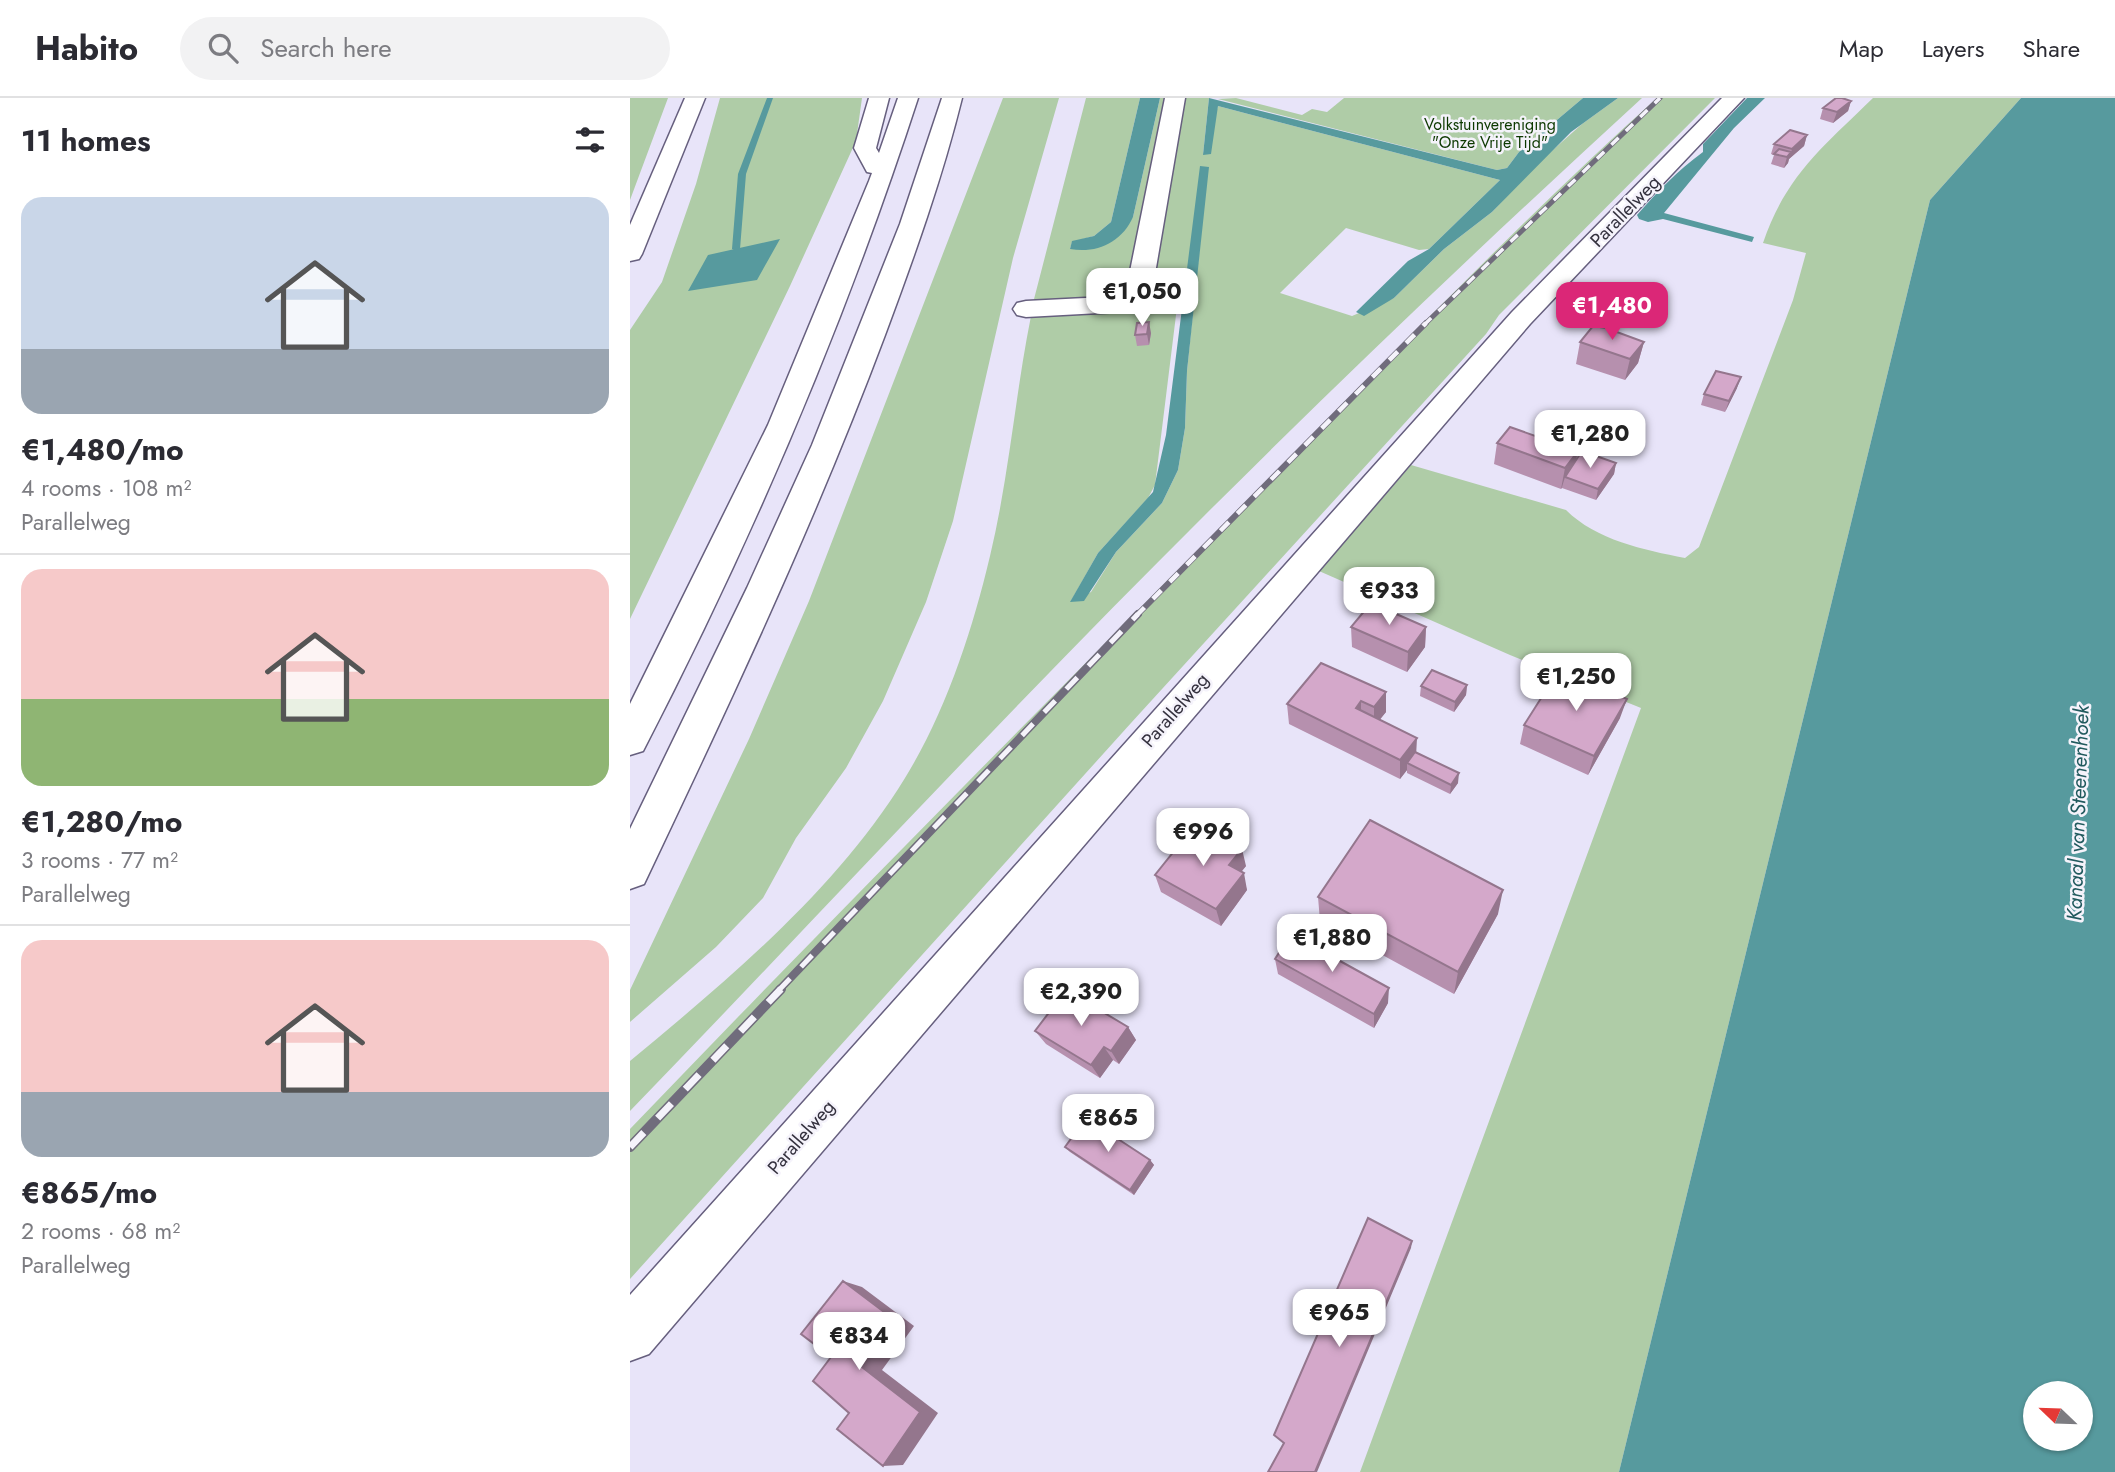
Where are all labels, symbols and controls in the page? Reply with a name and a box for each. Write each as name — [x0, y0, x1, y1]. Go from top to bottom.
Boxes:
search box — [180, 17, 670, 80]
text: Habito — [35, 25, 138, 72]
icon: search — [204, 29, 242, 67]
text: Search here — [260, 29, 392, 67]
text: Map — [1839, 31, 1884, 66]
text: Layers — [1922, 31, 1984, 66]
text: Share — [2022, 31, 2080, 66]
park label: Volkstuinvereniging "Onze Vrije Tijd" — [1424, 113, 1556, 154]
text: 11 homes — [21, 119, 151, 162]
icon: filters — [571, 121, 609, 159]
street label: Parallelweg — [1584, 169, 1666, 253]
icon: home — [252, 242, 378, 368]
pin: €1,050 — [1085, 268, 1199, 328]
text: €1,050 — [1102, 274, 1182, 308]
pin: €1,480 — [1555, 282, 1669, 342]
text: €1,480 — [1572, 288, 1652, 322]
pin: €1,280 — [1533, 410, 1647, 470]
text: €1,280 — [1551, 416, 1629, 450]
text: €1,480/mo — [21, 428, 184, 471]
text: 4 rooms · 108 m² — [21, 471, 191, 505]
text: Parallelweg — [21, 505, 131, 539]
pin: €933 — [1348, 568, 1430, 627]
text: €933 — [1359, 573, 1419, 607]
icon: home — [252, 614, 378, 740]
pin: €1,250 — [1519, 654, 1633, 713]
text: €1,250 — [1536, 659, 1616, 693]
street label: Parallelweg — [1135, 667, 1215, 753]
water label: Kanaal van Steenenhoek — [2059, 704, 2097, 921]
text: €1,280/mo — [21, 800, 182, 843]
pin: €996 — [1162, 808, 1244, 868]
text: €996 — [1172, 814, 1234, 848]
text: 3 rooms · 77 m² — [21, 843, 178, 877]
text: Parallelweg — [21, 877, 131, 911]
pin: €1,880 — [1275, 914, 1389, 974]
text: €1,880 — [1293, 920, 1371, 954]
pin: €2,390 — [1024, 968, 1138, 1028]
text: €2,390 — [1040, 974, 1122, 1008]
icon: home — [252, 985, 378, 1111]
street label: Parallelweg — [761, 1094, 841, 1180]
pin: €865 — [1067, 1094, 1149, 1154]
text: €865 — [1078, 1100, 1138, 1134]
text: €865/mo — [21, 1171, 157, 1214]
text: 2 rooms · 68 m² — [21, 1214, 180, 1248]
text: Parallelweg — [21, 1248, 131, 1282]
pin: €965 — [1298, 1290, 1380, 1349]
text: €965 — [1309, 1295, 1369, 1329]
pin: €834 — [818, 1312, 900, 1372]
text: €834 — [829, 1318, 889, 1352]
north arrow — [2023, 1381, 2093, 1451]
map controls — [2023, 1381, 2093, 1451]

